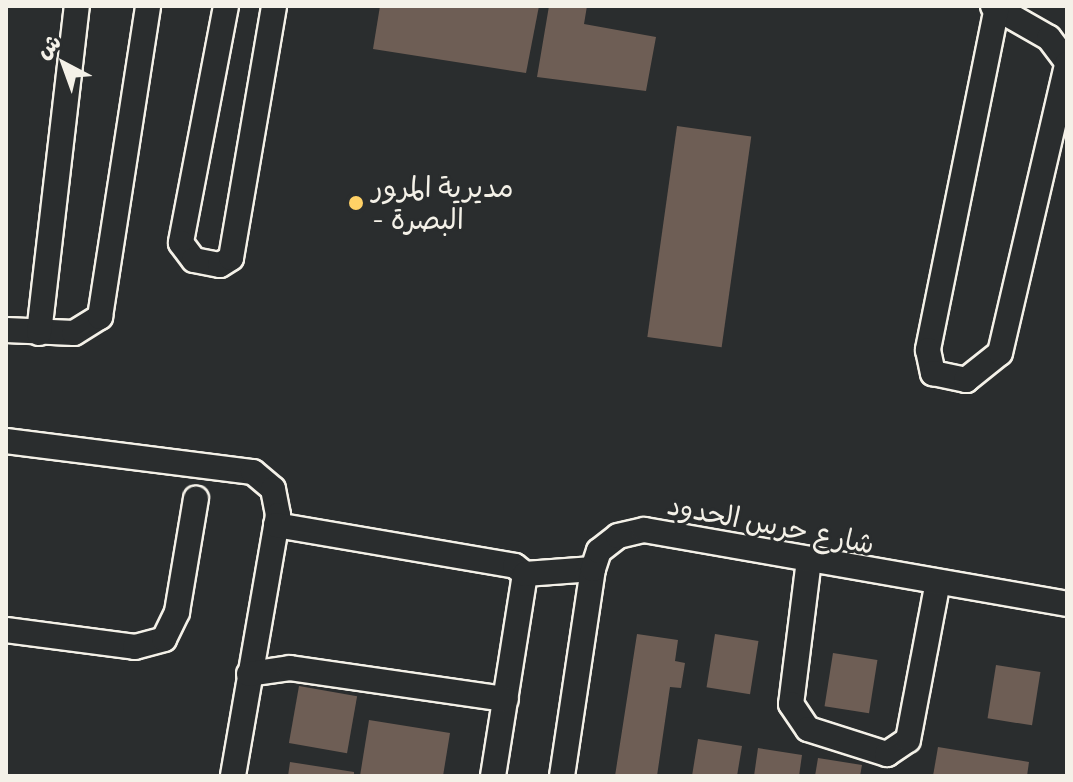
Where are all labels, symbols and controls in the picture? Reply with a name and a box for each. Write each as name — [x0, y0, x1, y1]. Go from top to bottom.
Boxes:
north arrow — [24, 24, 104, 104]
text: ش — [30, 27, 67, 64]
place label: مديرية المرور - البصرة — [372, 170, 513, 236]
marker: مديرية المرور - البصرة — [347, 194, 365, 212]
street label: شارع حرس الحدود — [665, 487, 877, 561]

